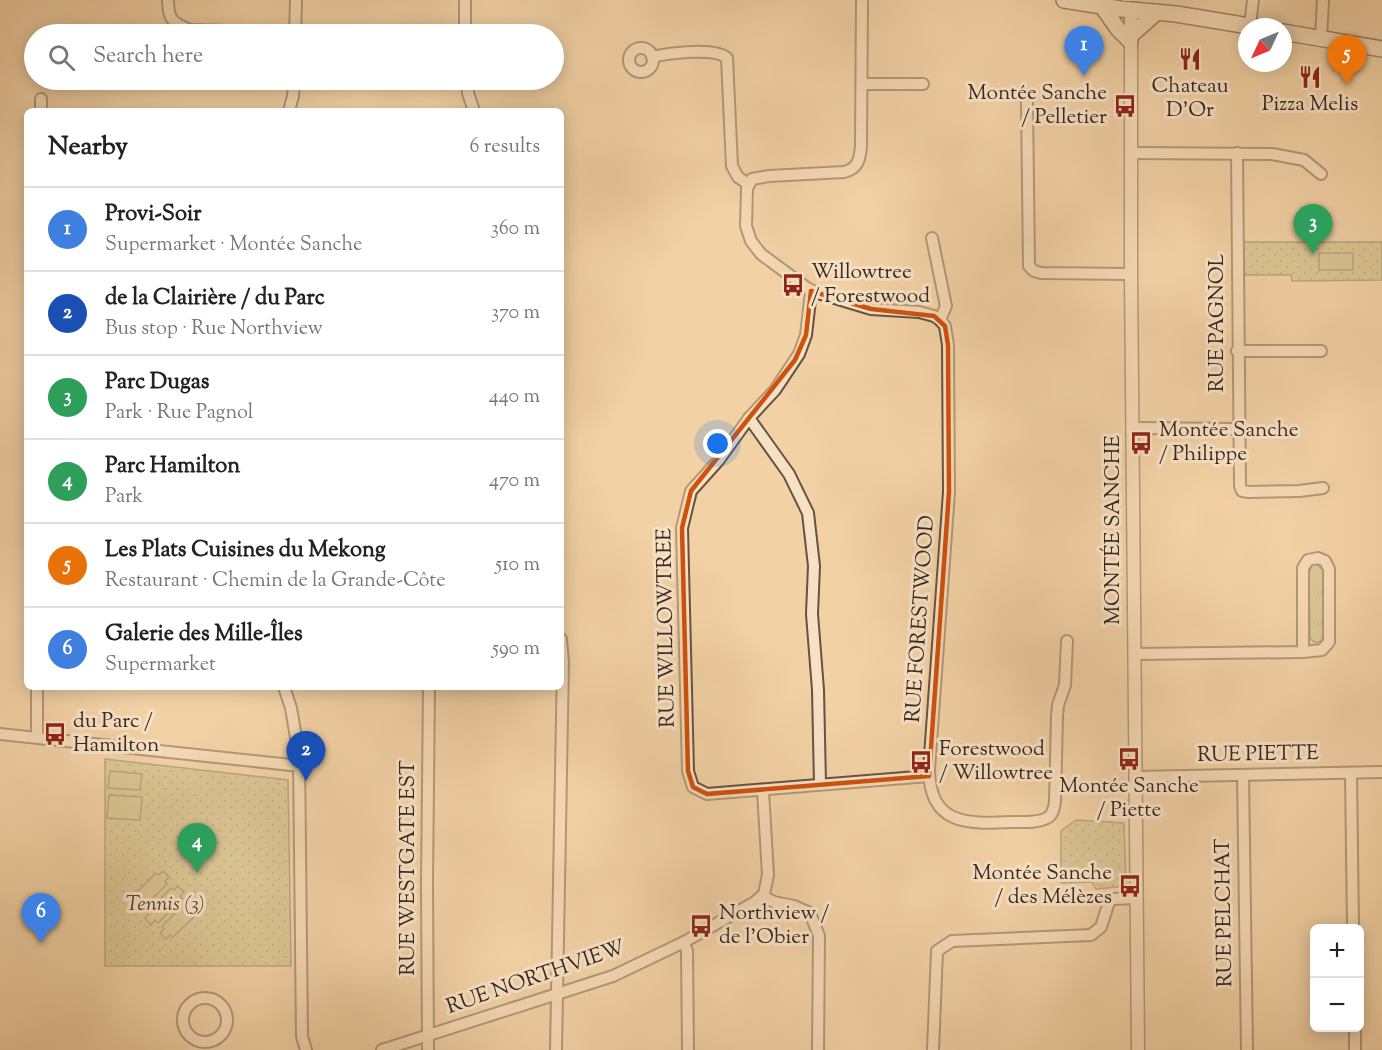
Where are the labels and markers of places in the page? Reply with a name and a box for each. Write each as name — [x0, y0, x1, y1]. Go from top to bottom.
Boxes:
pin: 1 — [1064, 26, 1104, 76]
pin: 5 — [1328, 36, 1366, 85]
restaurant icon: Chateau D'Or — [1177, 46, 1203, 72]
restaurant icon: Pizza Melis — [1297, 64, 1323, 90]
place label: Chateau D'Or — [1151, 72, 1229, 126]
place label: Montée Sanche / Pelletier — [967, 79, 1107, 133]
place label: Pizza Melis — [1262, 90, 1358, 120]
bus stop icon: Montée Sanche / Pelletier — [1112, 93, 1138, 119]
pin: 3 — [1294, 204, 1332, 254]
place label: Willowtree / Forestwood — [811, 258, 930, 312]
bus stop icon: Willowtree / Forestwood — [780, 272, 806, 298]
place label: Montée Sanche / Philippe — [1159, 416, 1299, 470]
bus stop icon: Montée Sanche / Philippe — [1128, 430, 1154, 456]
place label: du Parc / Hamilton — [73, 707, 159, 761]
bus stop icon: du Parc / Hamilton — [42, 721, 68, 747]
pin: 2 — [286, 732, 326, 781]
place label: Forestwood / Willowtree — [939, 735, 1053, 789]
bus stop icon: Montée Sanche / Piette — [1116, 746, 1142, 772]
bus stop icon: Forestwood / Willowtree — [908, 749, 934, 775]
place label: Montée Sanche / Piette — [1059, 772, 1199, 826]
pin: 4 — [178, 824, 216, 873]
place label: Montée Sanche / des Mélèzes — [972, 859, 1112, 913]
bus stop icon: Montée Sanche / des Mélèzes — [1117, 873, 1143, 899]
pin: 6 — [22, 894, 60, 943]
place label: Northview / de l'Obier — [719, 899, 830, 953]
bus stop icon: Northview / de l'Obier — [688, 913, 714, 939]

